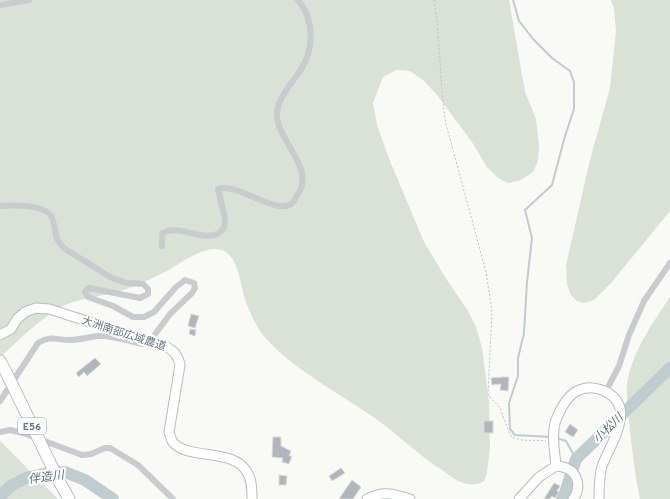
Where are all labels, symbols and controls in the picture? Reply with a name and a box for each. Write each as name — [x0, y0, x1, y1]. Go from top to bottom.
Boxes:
street label: 大洲南部広域農道 — [80, 314, 168, 354]
water label: 小松川 — [590, 409, 629, 447]
road number: E56 — [18, 418, 46, 434]
water label: 伴造川 — [27, 467, 67, 488]

